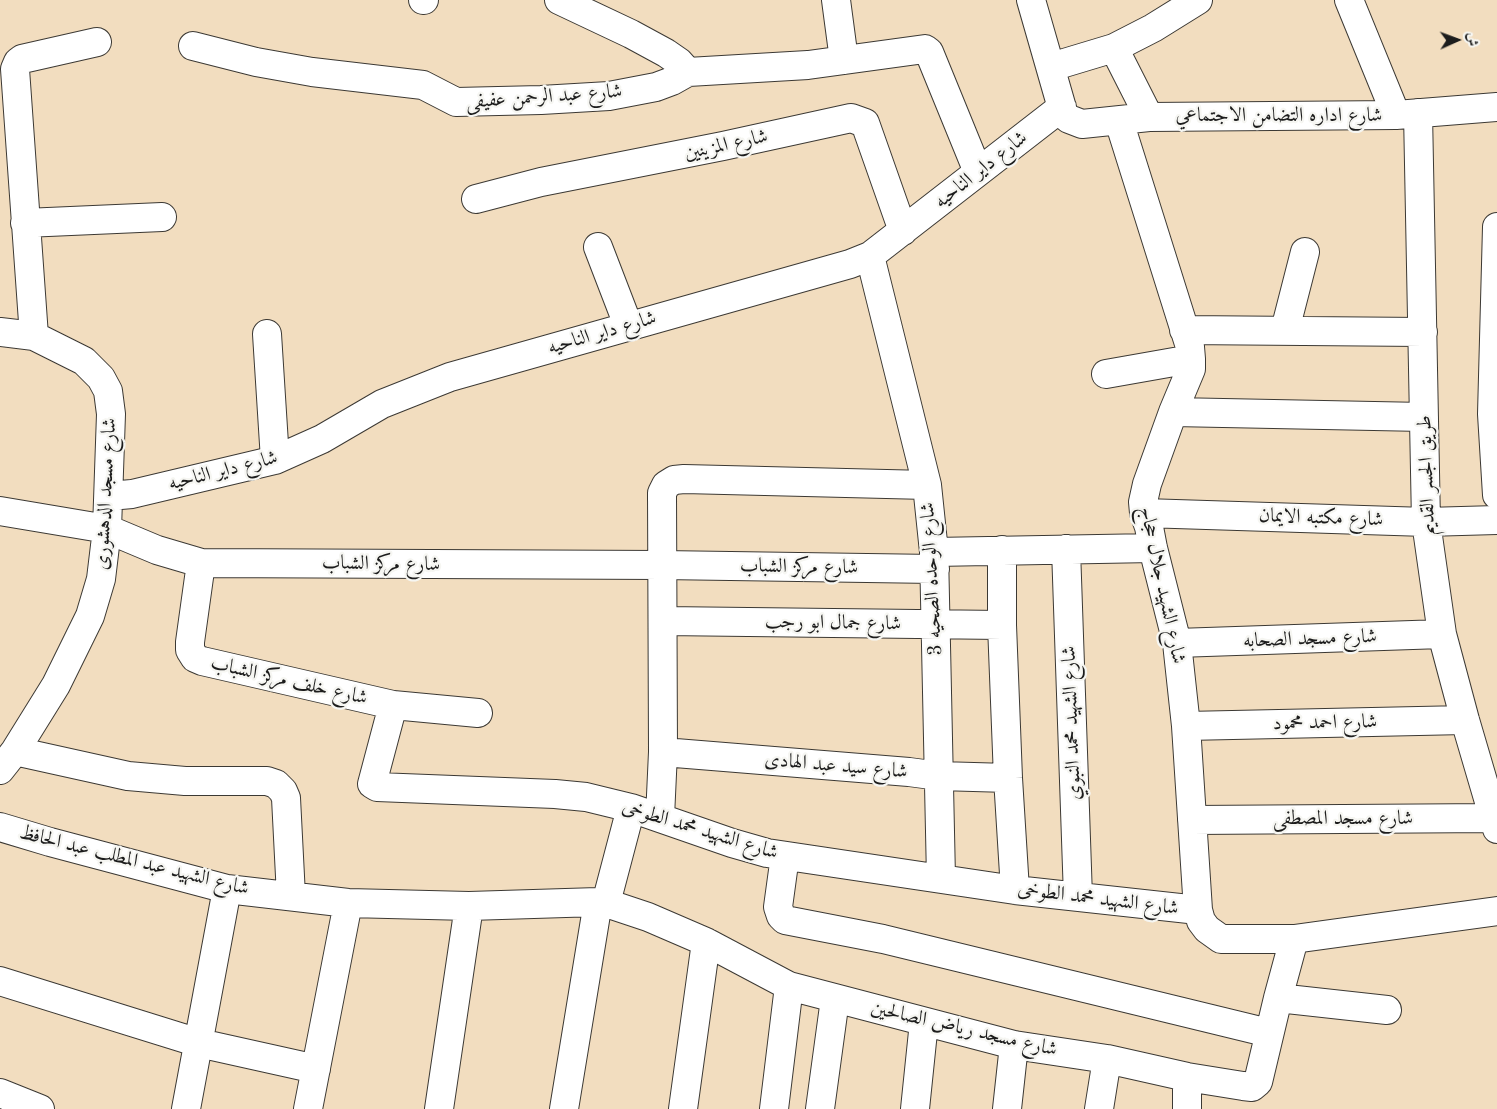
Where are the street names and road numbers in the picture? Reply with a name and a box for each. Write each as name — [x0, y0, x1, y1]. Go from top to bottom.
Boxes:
street label: شارع عبد الرحمن عفيفى — [465, 80, 623, 114]
street label: شارع اداره التضامن الاجتماعي — [1176, 104, 1382, 128]
street label: شارع المزينين — [682, 124, 770, 166]
street label: شارع داير الناحيه — [930, 126, 1032, 214]
street label: شارع داير الناحيه — [545, 306, 659, 360]
street label: طريق الجسر القديم — [1413, 415, 1441, 535]
street label: شارع مسجد الدهشورى — [90, 417, 122, 571]
street label: شارع داير الناحيه — [166, 446, 280, 496]
street label: شارع الوحده الصحيه 3 — [916, 502, 948, 656]
street label: شارع الشهيد جلال حجاج — [1134, 504, 1190, 666]
street label: شارع مكتبه الايمان — [1258, 504, 1384, 532]
street label: شارع مركز الشباب — [322, 551, 440, 577]
street label: شارع مركز الشباب — [740, 554, 858, 580]
street label: شارع جمال ابو رجب — [765, 610, 901, 636]
street label: شارع مسجد الصحابه — [1243, 625, 1377, 653]
street label: شارع الشهيد محمد النبوي — [1057, 645, 1087, 801]
street label: شارع خلف مركز الشباب — [208, 651, 370, 711]
street label: شارع احمد محمود — [1272, 710, 1378, 736]
street label: شارع سيد عبد الهادى — [763, 748, 909, 784]
street label: شارع الشهيد محمد الطوخى — [619, 795, 781, 865]
street label: شارع مسجد المصطفى — [1273, 807, 1413, 831]
street label: شارع الشهيد عبد المطلب عبد الحافظ — [17, 821, 251, 901]
street label: شارع الشهيد محمد الطوخى — [1016, 877, 1180, 921]
street label: شارع مسجد رياض الصالحين — [869, 996, 1059, 1062]

